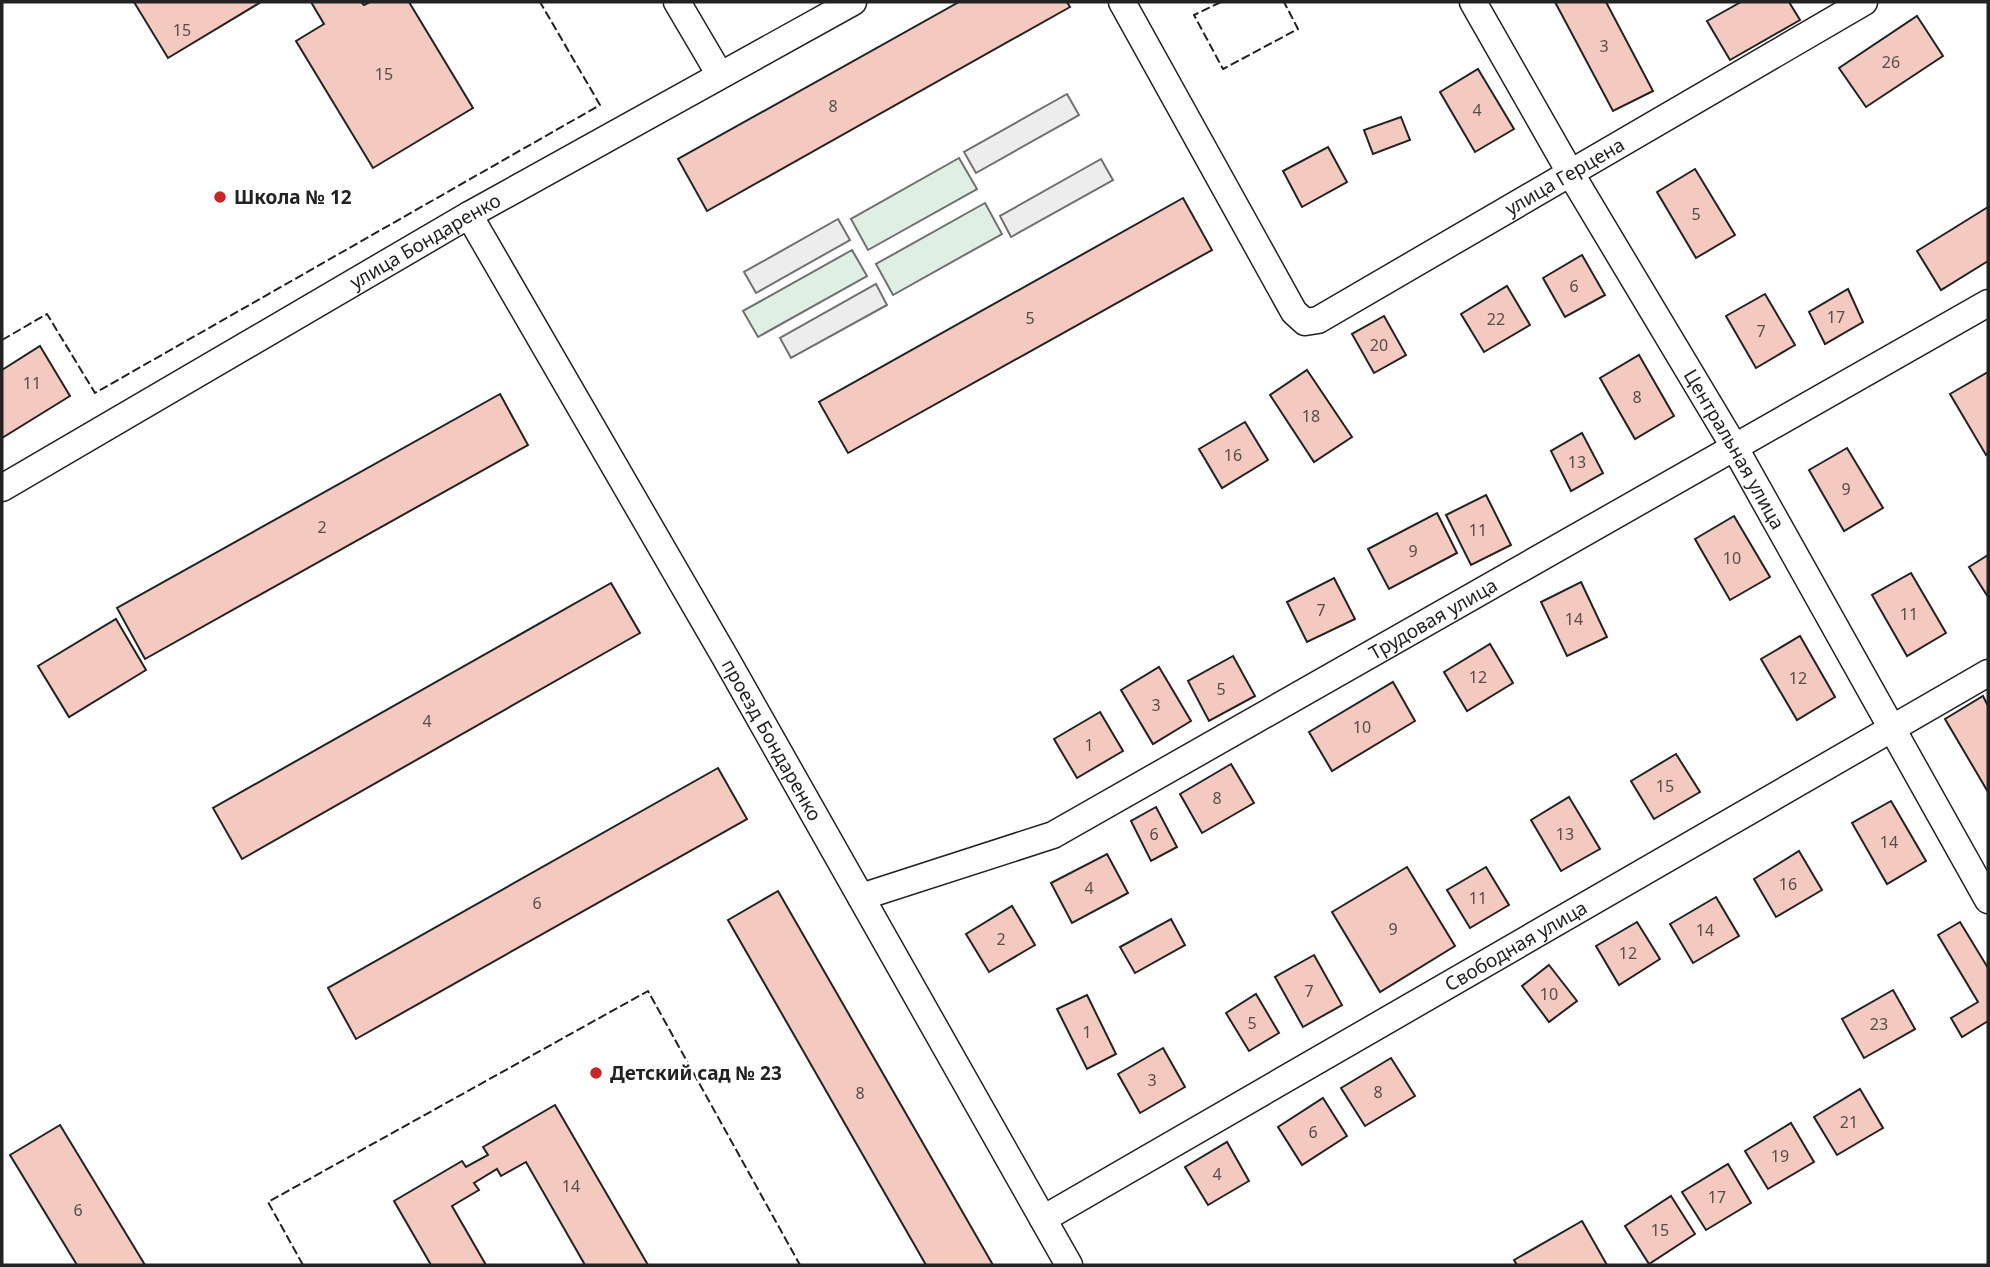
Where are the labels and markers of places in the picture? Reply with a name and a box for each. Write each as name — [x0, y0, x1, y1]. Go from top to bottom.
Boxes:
place label: Школа № 12 — [234, 184, 352, 210]
marker: Школа № 12 — [212, 189, 228, 205]
place label: Детский сад № 23 — [610, 1060, 782, 1086]
marker: Детский сад № 23 — [588, 1065, 604, 1081]

